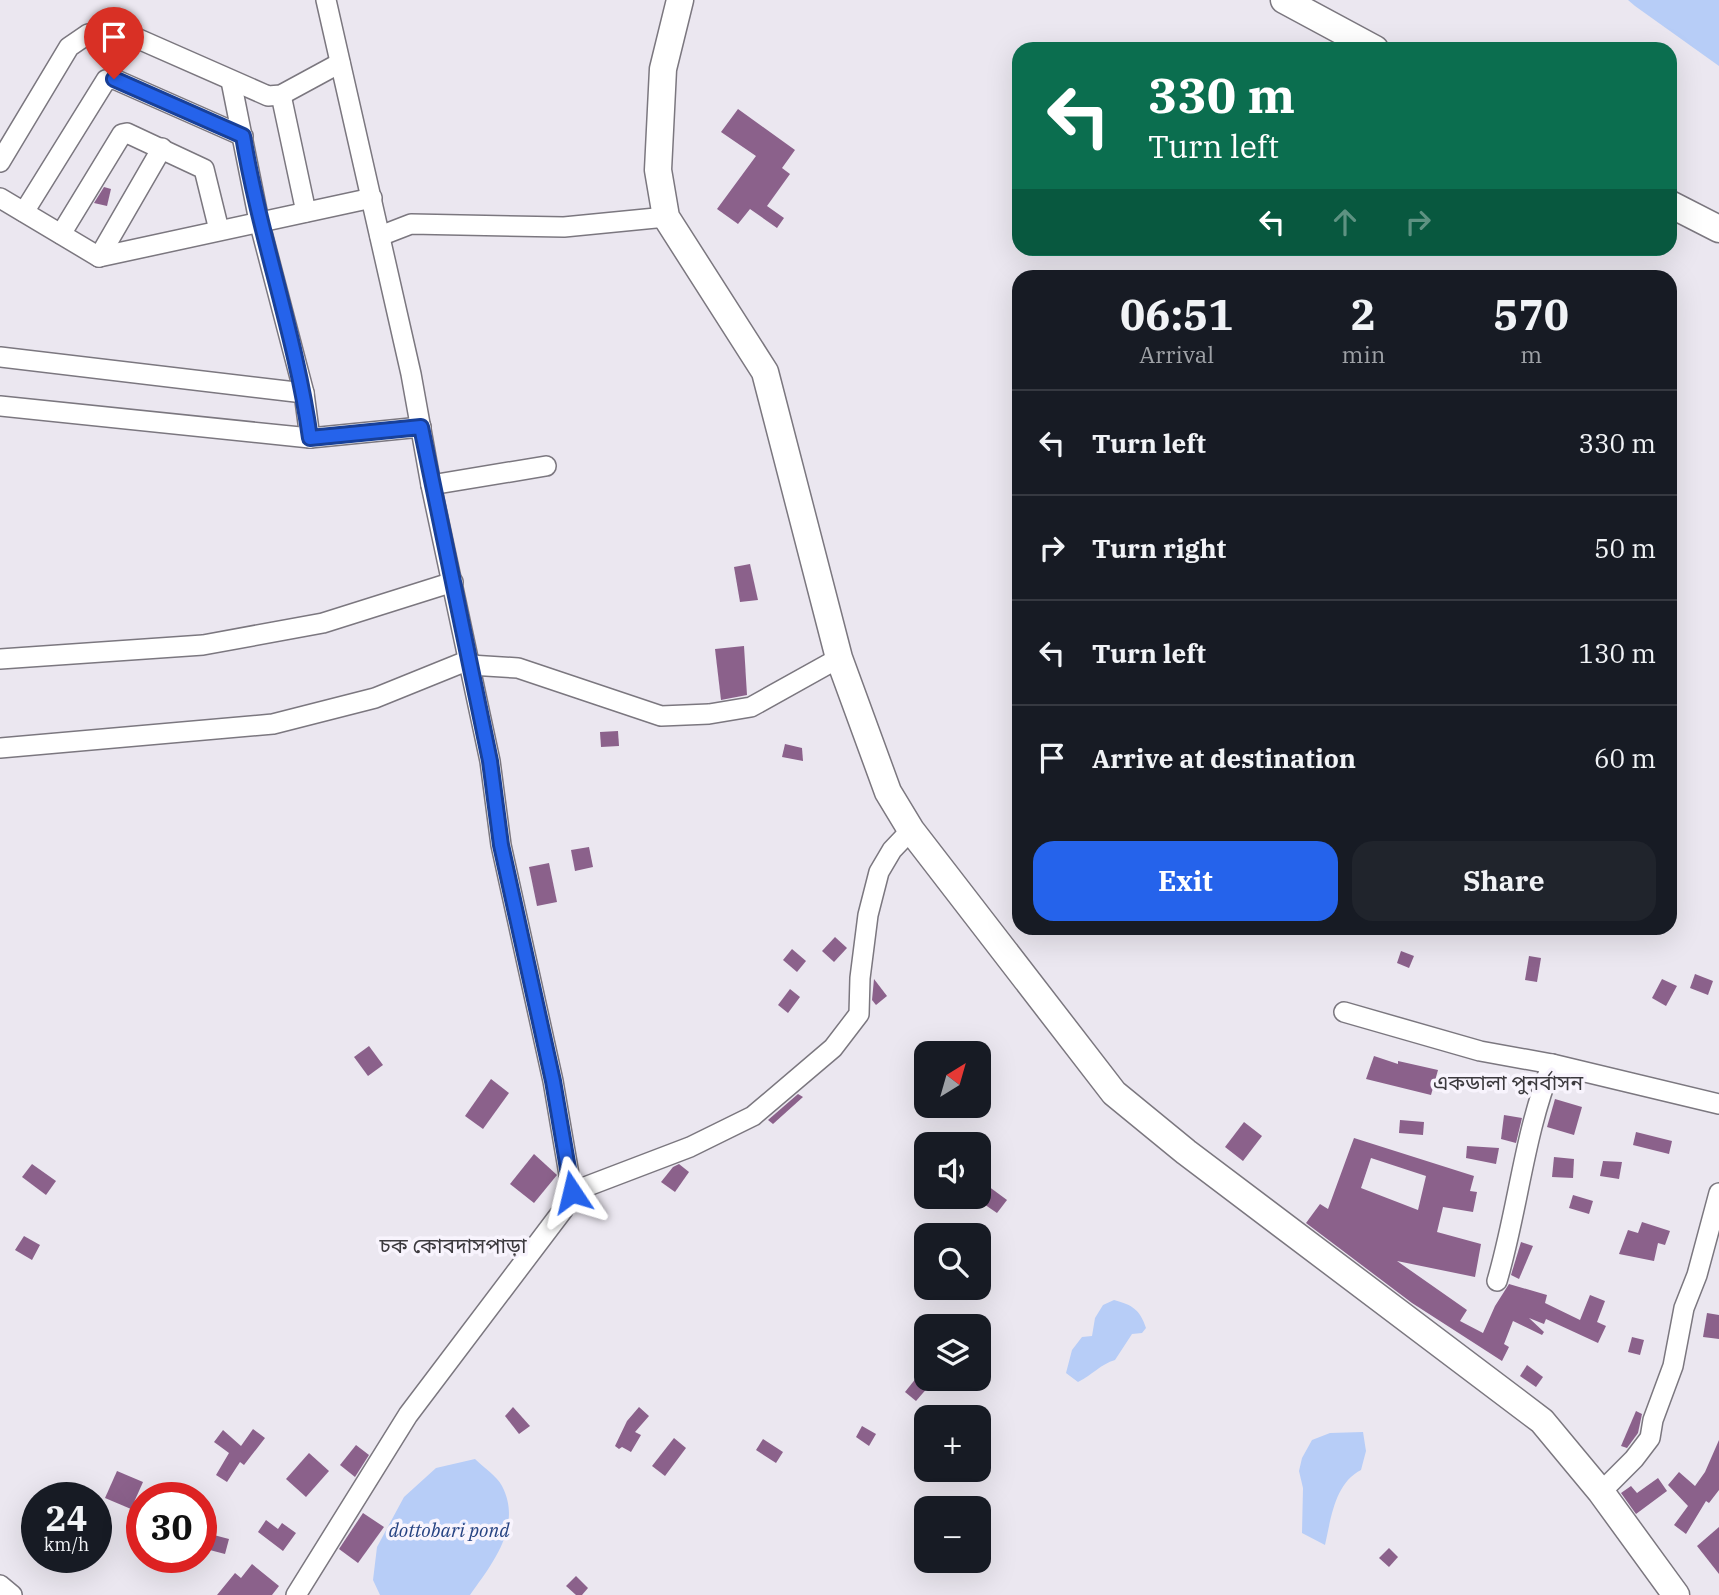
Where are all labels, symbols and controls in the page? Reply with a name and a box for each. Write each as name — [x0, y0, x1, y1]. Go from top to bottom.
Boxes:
pin — [84, 7, 144, 79]
icon: arrive — [95, 18, 133, 56]
text: 330 m — [1148, 63, 1295, 126]
icon: left — [1033, 70, 1124, 161]
text: Turn left — [1148, 125, 1279, 167]
icon: left — [1253, 203, 1291, 241]
icon: ahead — [1326, 203, 1364, 241]
icon: right — [1399, 203, 1437, 241]
text: 06:51 — [1120, 287, 1234, 342]
text: 2 — [1351, 287, 1376, 342]
text: 570 — [1493, 287, 1569, 342]
text: Arrival — [1139, 339, 1214, 369]
text: min — [1342, 339, 1385, 369]
text: m — [1520, 339, 1542, 369]
icon: left — [1033, 424, 1071, 462]
text: Turn left — [1092, 426, 1206, 460]
text: 330 m — [1578, 426, 1656, 460]
icon: right — [1033, 529, 1071, 567]
text: Turn right — [1092, 531, 1226, 565]
text: 50 m — [1594, 531, 1656, 565]
icon: left — [1033, 634, 1071, 672]
text: Turn left — [1092, 636, 1206, 670]
text: 130 m — [1578, 636, 1656, 670]
icon: arrive — [1033, 739, 1071, 777]
text: Arrive at destination — [1092, 741, 1356, 775]
text: 60 m — [1594, 741, 1656, 775]
button: Exit — [1033, 841, 1338, 921]
button: Share — [1352, 841, 1656, 921]
north arrow — [914, 1041, 990, 1118]
map controls — [914, 1041, 991, 1573]
district label: একডালা পুনর্বাসন — [1433, 1068, 1583, 1096]
button: sound — [914, 1132, 991, 1209]
position arrow — [535, 1155, 609, 1229]
button: search — [914, 1223, 991, 1300]
district label: চক কোবদাসপাড়া — [378, 1231, 527, 1259]
button: layers — [914, 1314, 991, 1391]
button: + — [914, 1405, 991, 1482]
speed limit sign: 30 — [126, 1482, 217, 1573]
text: 24 — [45, 1495, 88, 1541]
button: − — [914, 1496, 991, 1573]
water label: dottobari pond — [388, 1518, 510, 1542]
text: km/h — [44, 1533, 89, 1556]

